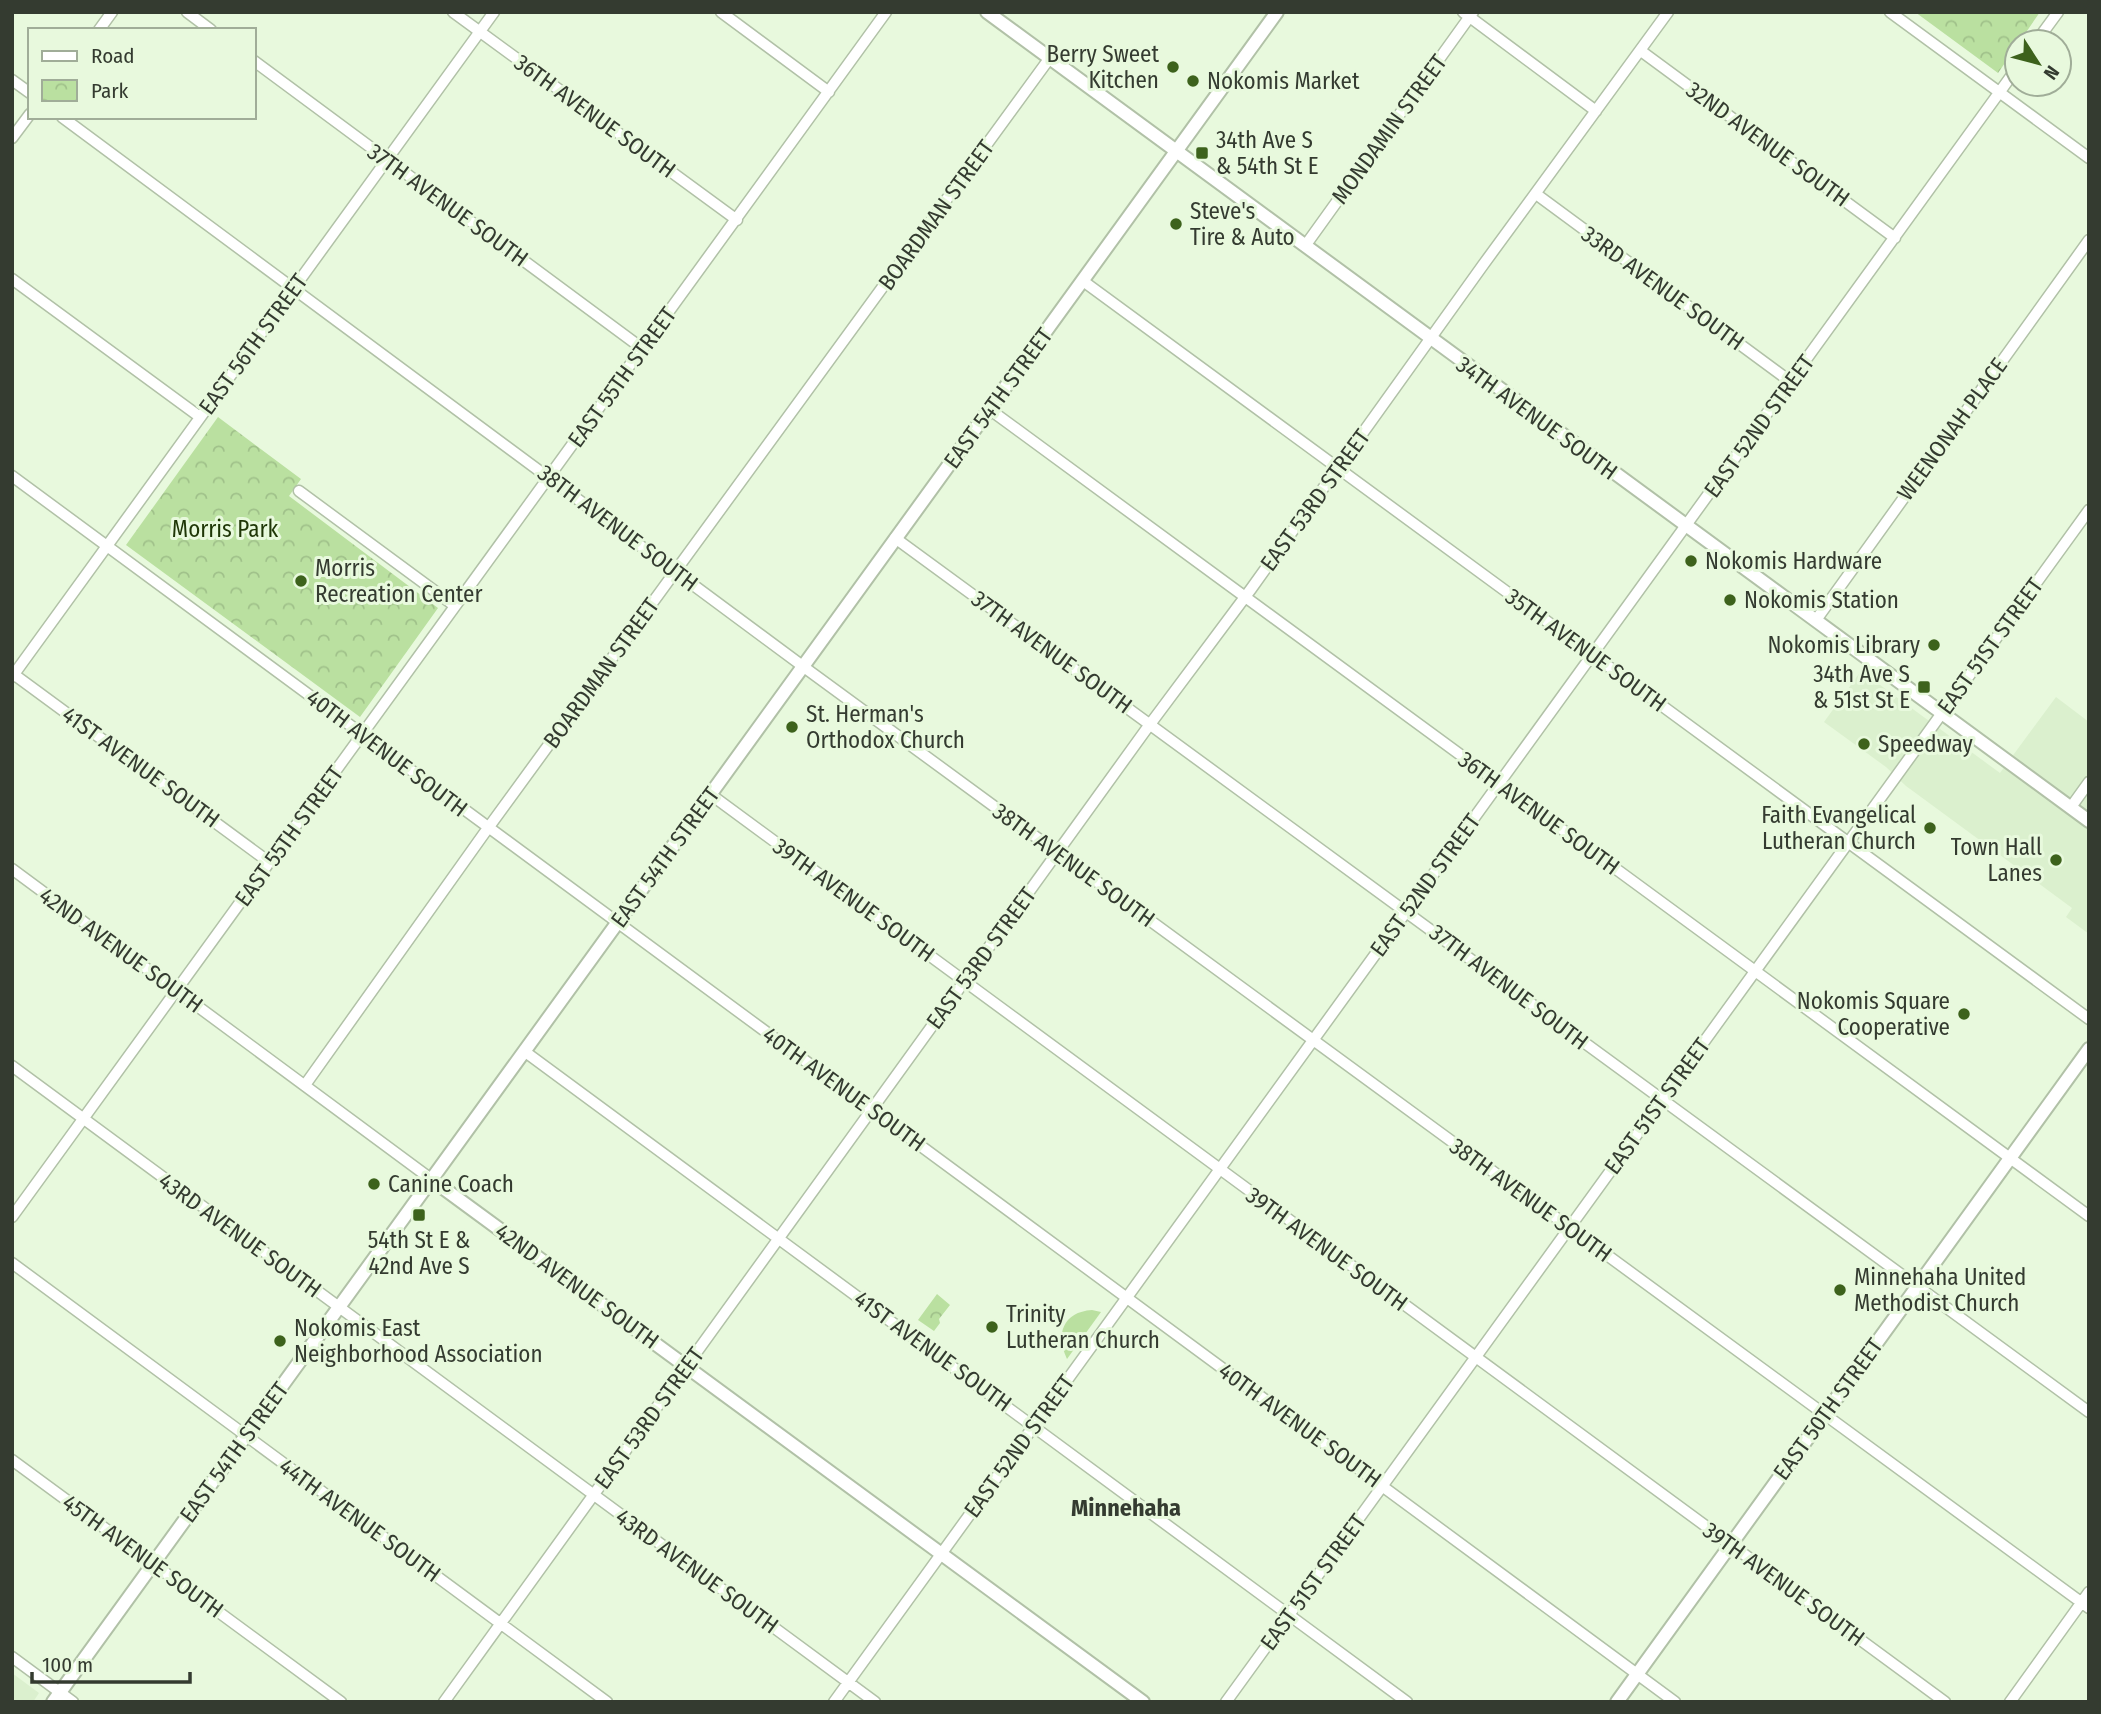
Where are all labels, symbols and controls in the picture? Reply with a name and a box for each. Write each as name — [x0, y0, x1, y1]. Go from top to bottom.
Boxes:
legend — [28, 28, 256, 119]
north arrow — [2003, 28, 2073, 98]
place label: Berry Sweet Kitchen — [1047, 40, 1159, 94]
text: Road — [91, 43, 135, 69]
street label: 36TH AVENUE SOUTH — [509, 48, 681, 184]
street label: MONDAMIN STREET — [1325, 49, 1453, 209]
marker: Berry Sweet Kitchen — [1165, 59, 1181, 75]
text: N — [2039, 61, 2064, 84]
place label: Nokomis Market — [1207, 67, 1360, 95]
marker: Nokomis Market — [1185, 73, 1201, 89]
street label: 32ND AVENUE SOUTH — [1681, 75, 1855, 213]
text: Park — [91, 78, 129, 104]
place label: 34th Ave S & 54th St E — [1216, 126, 1319, 180]
street label: BOARDMAN STREET — [872, 134, 1000, 296]
street label: 37TH AVENUE SOUTH — [362, 137, 534, 273]
marker: 34th Ave S & 54th St E — [1194, 145, 1210, 161]
place label: Steve's Tire & Auto — [1190, 197, 1295, 251]
marker: Steve's Tire & Auto — [1168, 216, 1184, 232]
street label: 33RD AVENUE SOUTH — [1576, 220, 1750, 356]
street label: EAST 56TH STREET — [193, 268, 314, 420]
street label: EAST 55TH STREET — [562, 301, 682, 452]
street label: EAST 54TH STREET — [938, 322, 1059, 474]
street label: EAST 52ND STREET — [1698, 349, 1820, 503]
street label: 34TH AVENUE SOUTH — [1451, 350, 1623, 486]
street label: WEENONAH PLACE — [1891, 352, 2013, 506]
street label: EAST 53RD STREET — [1254, 423, 1376, 576]
street label: 38TH AVENUE SOUTH — [532, 459, 704, 597]
park label: Morris Park — [172, 515, 278, 543]
place label: Nokomis Hardware — [1705, 547, 1882, 575]
marker: Nokomis Hardware — [1683, 553, 1699, 569]
place label: Morris Recreation Center — [315, 554, 482, 608]
street label: EAST 51ST STREET — [1931, 572, 2049, 720]
marker: Morris Recreation Center — [293, 573, 309, 589]
street label: 35TH AVENUE SOUTH — [1500, 582, 1672, 718]
street label: 37TH AVENUE SOUTH — [966, 584, 1138, 720]
place label: Nokomis Station — [1744, 586, 1899, 614]
street label: BOARDMAN STREET — [537, 592, 665, 754]
marker: Nokomis Station — [1722, 592, 1738, 608]
place label: Nokomis Library — [1768, 631, 1921, 659]
marker: Nokomis Library — [1926, 637, 1942, 653]
place label: 34th Ave S & 51st St E — [1813, 660, 1910, 714]
marker: 34th Ave S & 51st St E — [1916, 679, 1932, 695]
street label: 40TH AVENUE SOUTH — [301, 683, 473, 823]
place label: St. Herman's Orthodox Church — [806, 700, 965, 754]
street label: 41ST AVENUE SOUTH — [57, 701, 225, 833]
marker: St. Herman's Orthodox Church — [784, 719, 800, 735]
place label: Speedway — [1878, 730, 1973, 758]
marker: Speedway — [1856, 736, 1872, 752]
street label: 36TH AVENUE SOUTH — [1453, 745, 1625, 881]
street label: EAST 55TH STREET — [229, 760, 349, 911]
street label: EAST 54TH STREET — [605, 781, 726, 933]
street label: 38TH AVENUE SOUTH — [988, 797, 1160, 933]
place label: Faith Evangelical Lutheran Church — [1761, 801, 1916, 855]
street label: EAST 52ND STREET — [1364, 808, 1486, 962]
marker: Faith Evangelical Lutheran Church — [1922, 820, 1938, 836]
street label: 39TH AVENUE SOUTH — [768, 832, 940, 968]
place label: Town Hall Lanes — [1951, 833, 2042, 887]
marker: Town Hall Lanes — [2048, 852, 2064, 868]
street label: 42ND AVENUE SOUTH — [34, 881, 208, 1019]
street label: EAST 53RD STREET — [920, 881, 1042, 1034]
street label: 37TH AVENUE SOUTH — [1424, 918, 1594, 1056]
place label: Nokomis Square Cooperative — [1797, 987, 1950, 1041]
marker: Nokomis Square Cooperative — [1956, 1006, 1972, 1022]
street label: 40TH AVENUE SOUTH — [757, 1021, 931, 1157]
street label: EAST 51ST STREET — [1598, 1032, 1716, 1180]
street label: 38TH AVENUE SOUTH — [1445, 1132, 1617, 1268]
street label: 43RD AVENUE SOUTH — [153, 1167, 327, 1303]
place label: Canine Coach — [388, 1170, 514, 1198]
marker: Canine Coach — [366, 1176, 382, 1192]
street label: 39TH AVENUE SOUTH — [1241, 1181, 1413, 1317]
marker: 54th St E & 42nd Ave S — [411, 1207, 427, 1223]
street label: 42ND AVENUE SOUTH — [490, 1217, 664, 1355]
place label: 54th St E & 42nd Ave S — [368, 1226, 470, 1280]
place label: Minnehaha United Methodist Church — [1854, 1263, 2026, 1317]
marker: Minnehaha United Methodist Church — [1832, 1282, 1848, 1298]
street label: 41ST AVENUE SOUTH — [849, 1285, 1017, 1417]
place label: Trinity Lutheran Church — [1006, 1300, 1160, 1354]
place label: Nokomis East Neighborhood Association — [294, 1314, 543, 1368]
marker: Trinity Lutheran Church — [984, 1319, 1000, 1335]
marker: Nokomis East Neighborhood Association — [272, 1333, 288, 1349]
street label: EAST 50TH STREET — [1767, 1333, 1889, 1485]
street label: EAST 53RD STREET — [588, 1341, 710, 1494]
street label: 40TH AVENUE SOUTH — [1213, 1357, 1387, 1493]
street label: EAST 52ND STREET — [958, 1369, 1080, 1523]
street label: EAST 54TH STREET — [174, 1376, 295, 1528]
street label: 44TH AVENUE SOUTH — [274, 1452, 446, 1588]
street label: 45TH AVENUE SOUTH — [57, 1488, 229, 1624]
district label: Minnehaha — [1071, 1494, 1181, 1522]
street label: 43RD AVENUE SOUTH — [610, 1503, 784, 1639]
street label: EAST 51ST STREET — [1254, 1508, 1372, 1656]
street label: 39TH AVENUE SOUTH — [1698, 1516, 1870, 1652]
scale bar — [32, 1640, 189, 1684]
text: 100 m — [42, 1652, 93, 1678]

